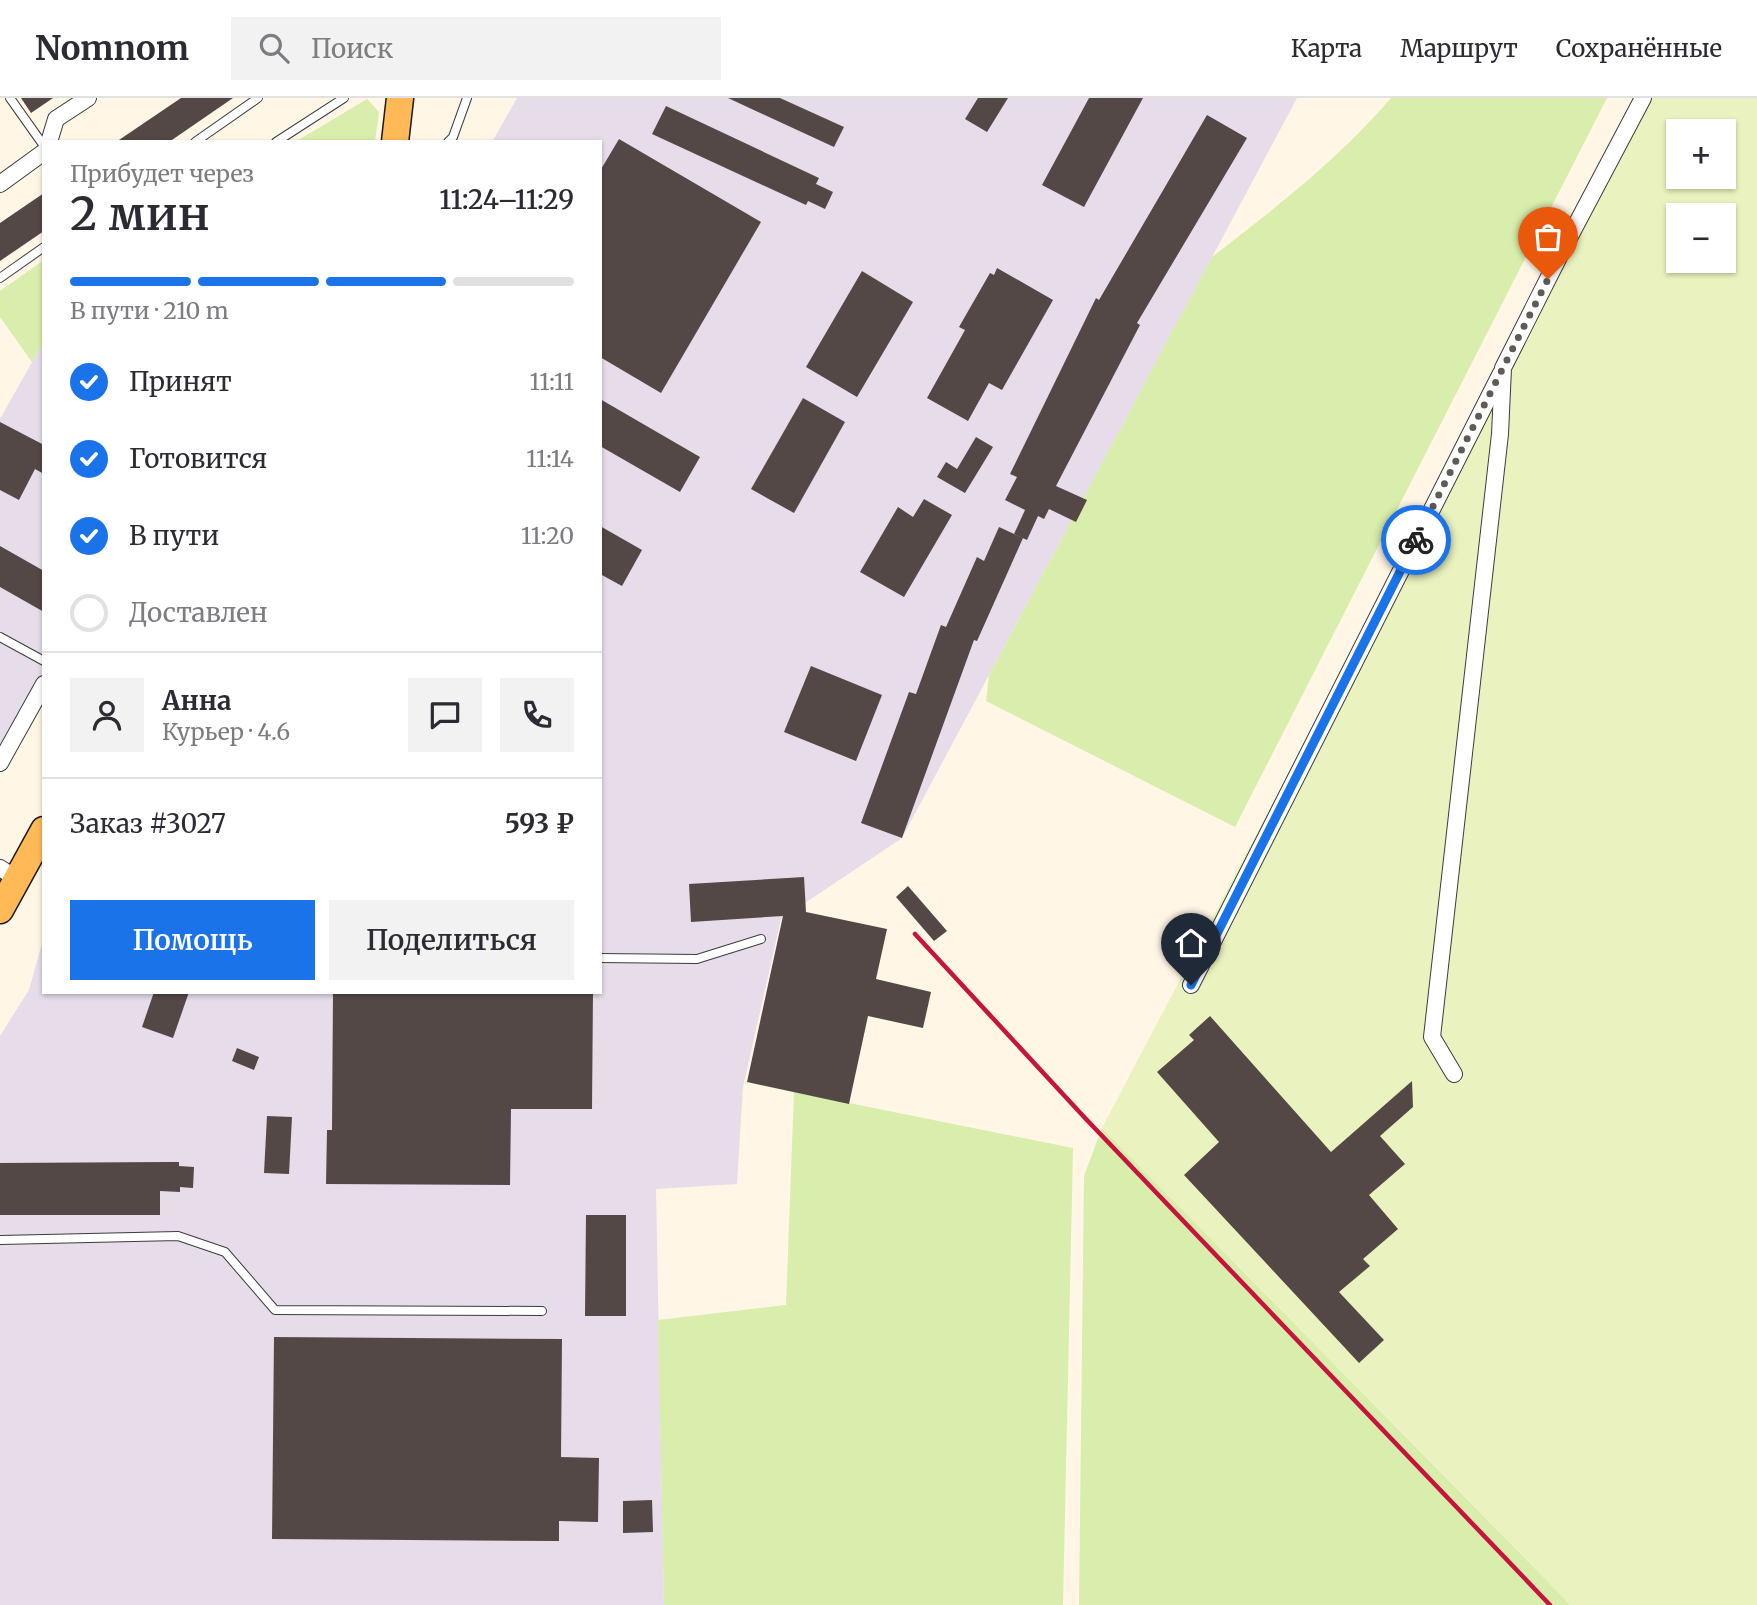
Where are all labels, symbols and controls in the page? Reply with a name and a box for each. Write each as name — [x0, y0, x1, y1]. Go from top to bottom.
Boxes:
search box — [231, 17, 721, 80]
text: Nomnom — [35, 28, 189, 69]
icon: search — [255, 29, 293, 67]
text: Поиск — [311, 32, 393, 65]
text: Карта — [1291, 33, 1362, 64]
text: Маршрут — [1400, 33, 1518, 64]
text: Сохранённые — [1556, 33, 1722, 64]
map controls — [1666, 119, 1736, 273]
button: + — [1666, 119, 1736, 189]
text: Прибудет через — [70, 159, 254, 188]
text: 11:24–11:29 — [439, 183, 574, 216]
text: 2 мин — [70, 185, 210, 243]
button: − — [1666, 203, 1736, 273]
pin — [1518, 207, 1578, 279]
icon: bag — [1529, 218, 1567, 256]
text: В пути · 210 m — [70, 296, 229, 325]
icon: check — [70, 363, 108, 401]
text: Принят — [129, 365, 232, 398]
text: 11:11 — [530, 367, 574, 396]
icon: check — [70, 440, 108, 478]
text: Готовится — [129, 442, 267, 475]
text: 11:14 — [526, 444, 574, 473]
courier — [1381, 505, 1451, 575]
icon: check — [70, 517, 108, 555]
text: В пути — [129, 519, 219, 552]
text: 11:20 — [521, 521, 574, 550]
icon: bike — [1397, 521, 1435, 559]
text: Доставлен — [129, 596, 268, 629]
button: person — [70, 678, 144, 752]
button: chat — [408, 678, 482, 752]
button: phone — [500, 678, 574, 752]
text: Анна — [162, 684, 232, 717]
text: Курьер · 4.6 — [162, 717, 290, 746]
text: Заказ #3027 — [70, 807, 226, 840]
text: 593 ₽ — [505, 807, 574, 840]
button: Помощь — [70, 900, 315, 980]
button: Поделиться — [329, 900, 574, 980]
pin — [1161, 913, 1221, 985]
icon: home — [1172, 924, 1210, 962]

